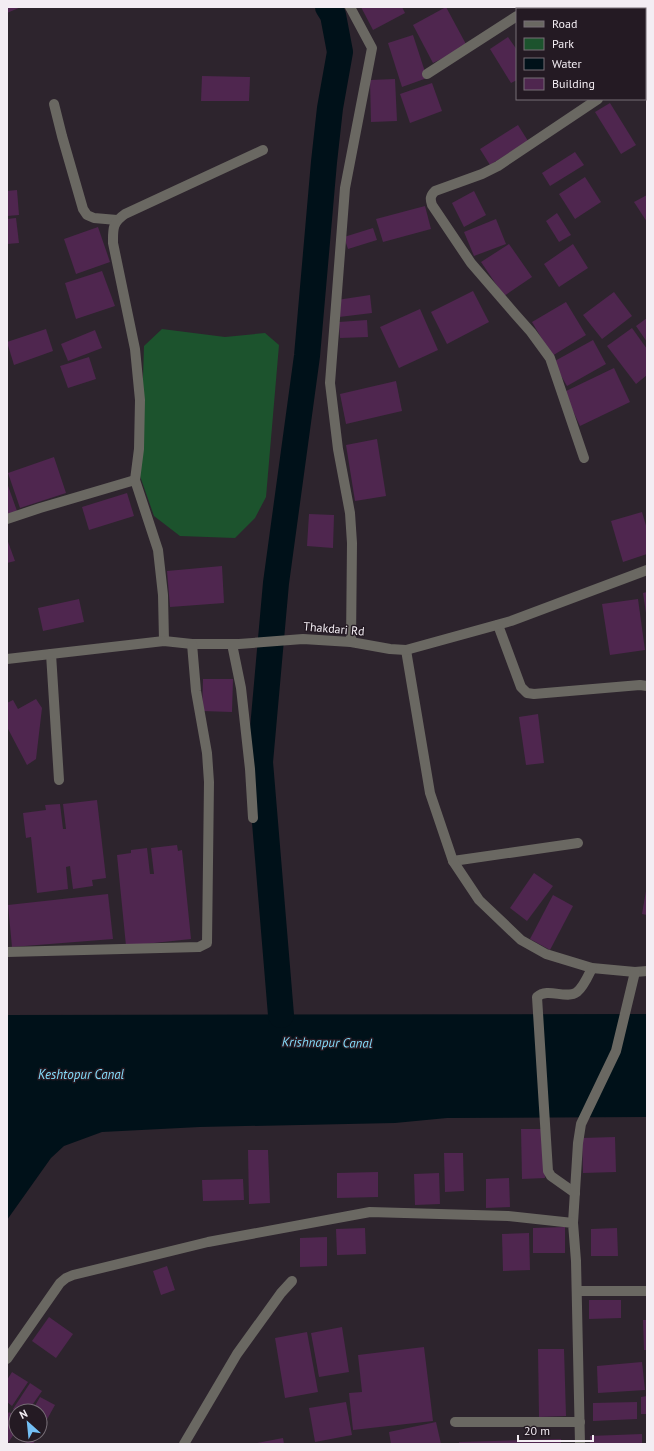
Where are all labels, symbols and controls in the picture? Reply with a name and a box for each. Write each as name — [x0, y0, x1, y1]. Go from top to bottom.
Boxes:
legend — [516, 8, 646, 100]
text: Road — [552, 16, 577, 31]
text: Park — [552, 36, 574, 51]
text: Water — [552, 56, 582, 71]
text: Building — [552, 76, 595, 91]
street label: Thakdari Rd — [303, 618, 365, 639]
water label: Krishnapur Canal — [282, 1033, 373, 1052]
water label: Keshtopur Canal — [38, 1066, 125, 1083]
north arrow — [8, 1403, 48, 1443]
text: N — [17, 1406, 30, 1422]
scale bar — [518, 1417, 593, 1443]
text: 20 m — [524, 1423, 550, 1438]

